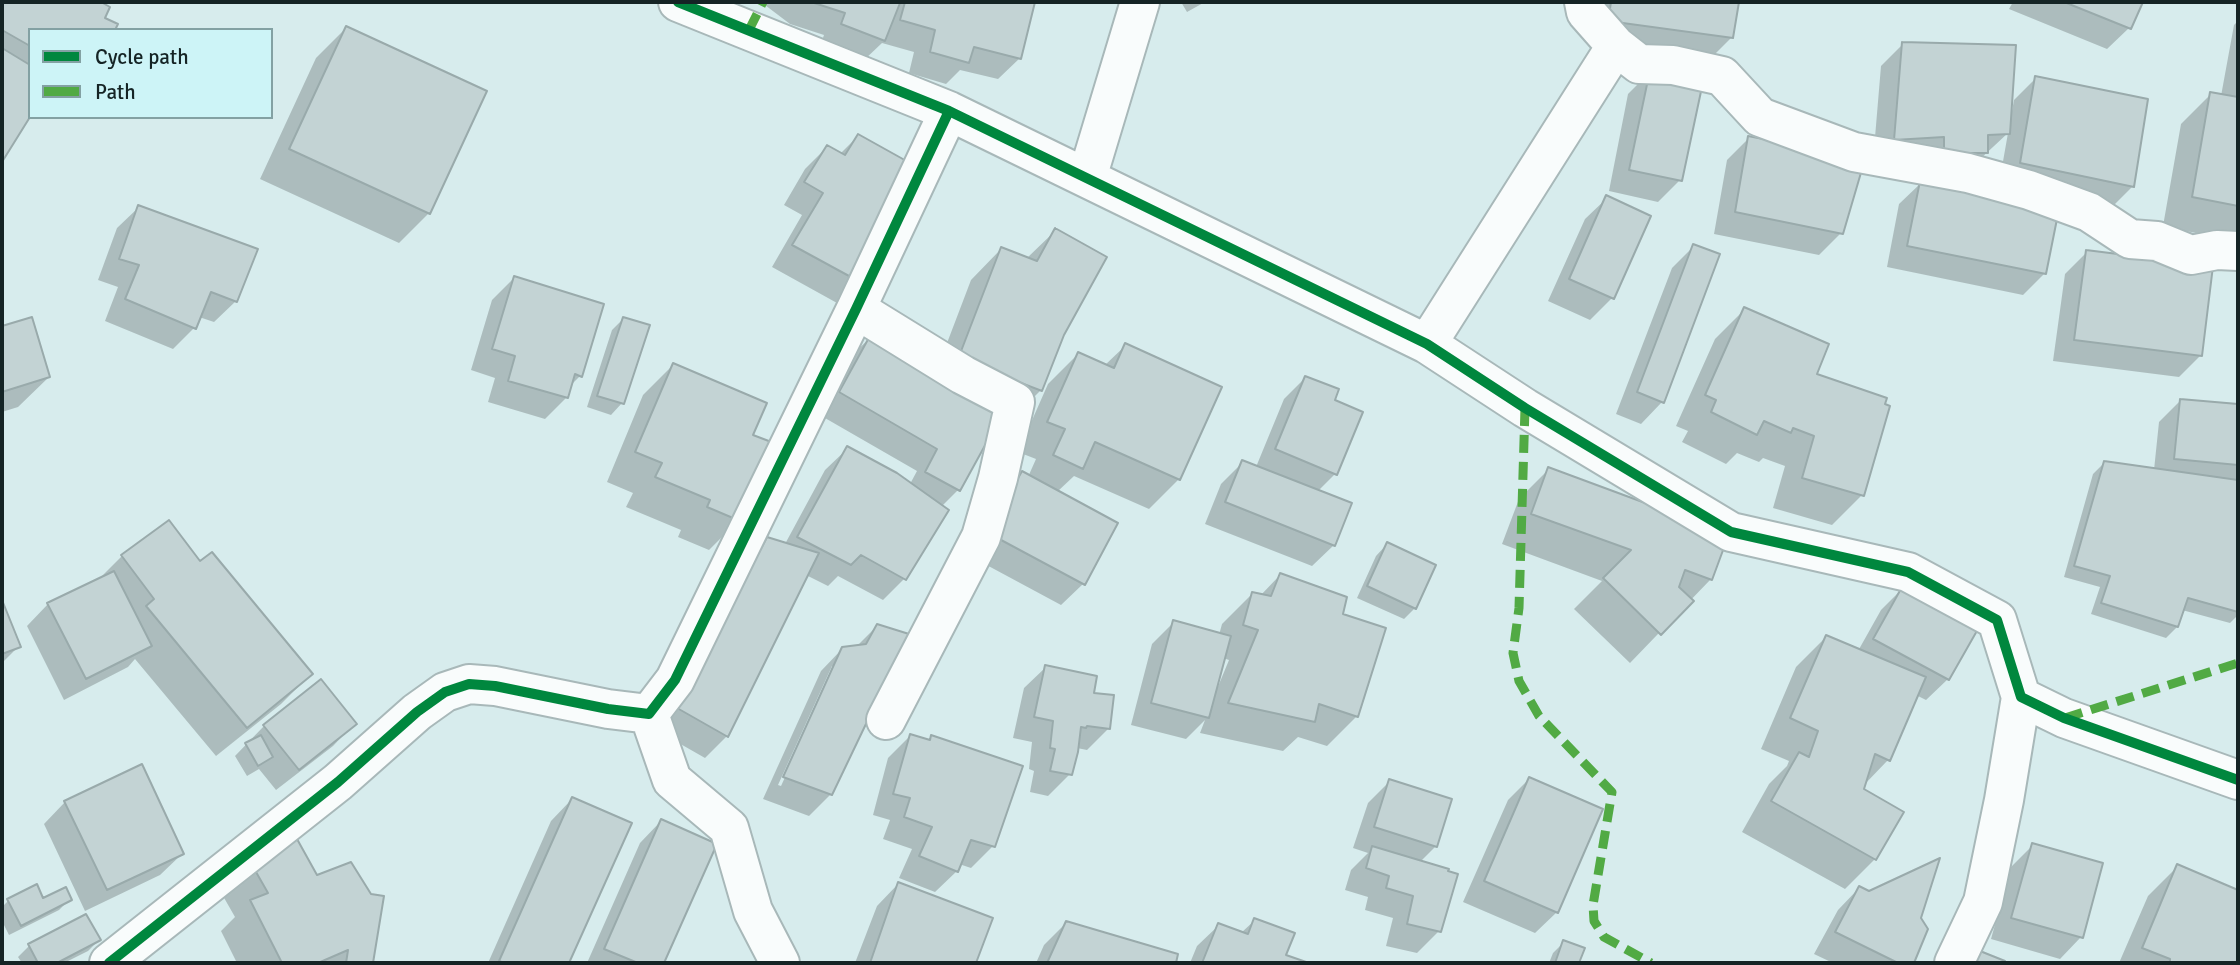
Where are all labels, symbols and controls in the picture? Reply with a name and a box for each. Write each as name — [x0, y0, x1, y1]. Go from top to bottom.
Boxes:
legend — [28, 28, 273, 119]
text: Cycle path — [95, 44, 189, 70]
text: Path — [95, 79, 136, 105]

